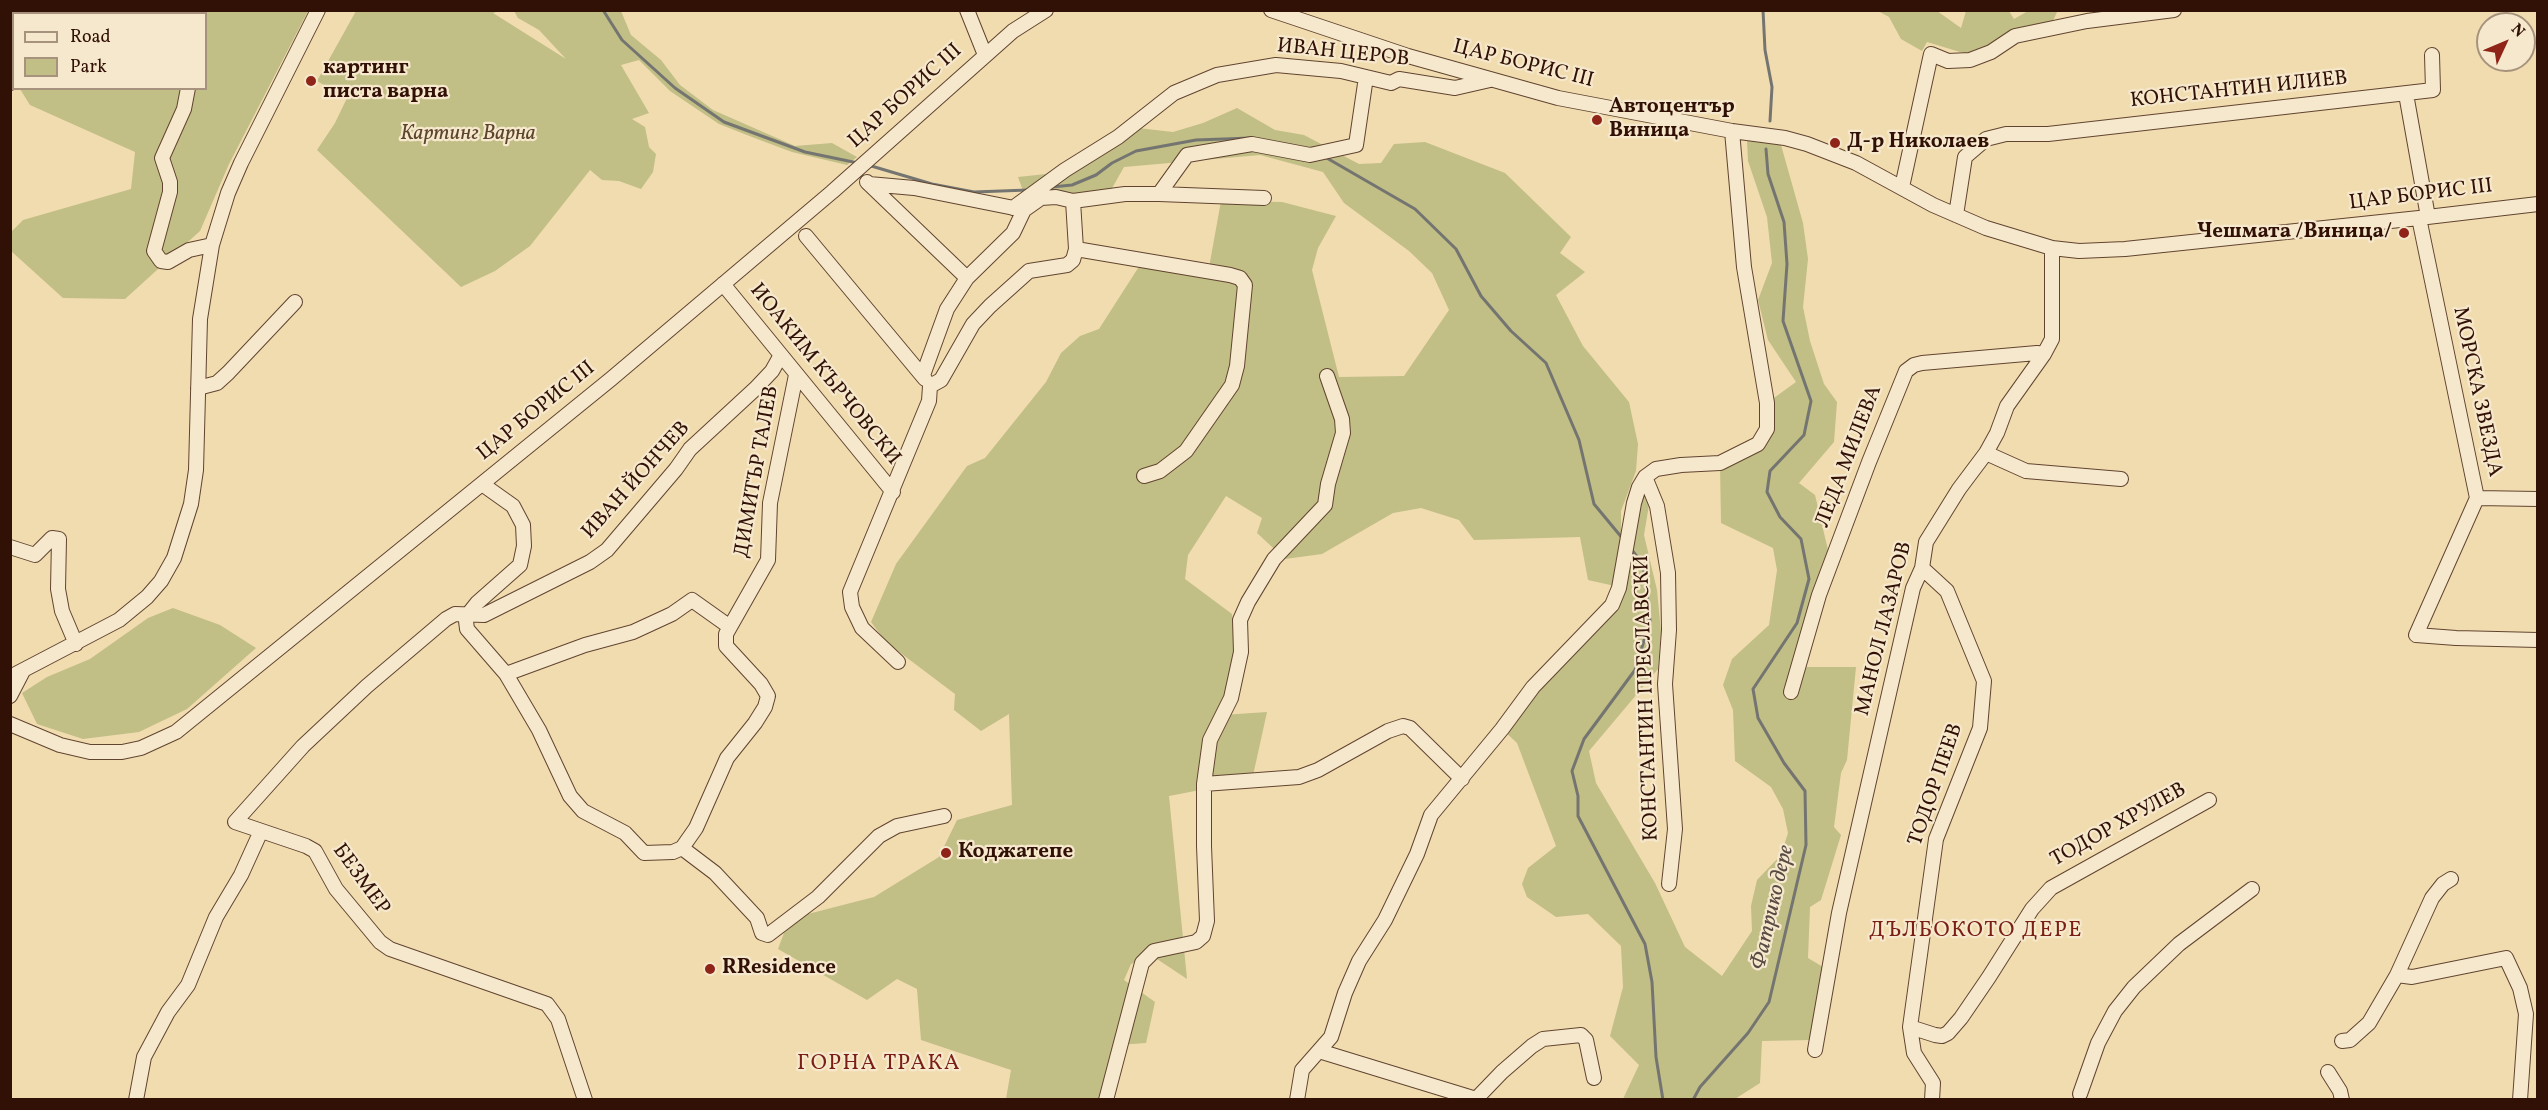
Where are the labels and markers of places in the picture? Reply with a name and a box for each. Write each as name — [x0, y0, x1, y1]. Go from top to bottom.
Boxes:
place label: картинг писта варна — [323, 56, 449, 106]
marker: картинг писта варна — [304, 74, 318, 88]
place label: Автоцентър Виница — [1609, 95, 1735, 145]
marker: Автоцентър Виница — [1590, 113, 1604, 127]
place label: Д-р Николаев — [1847, 130, 1989, 156]
marker: Д-р Николаев — [1828, 136, 1842, 150]
place label: Чешмата /Виница/ — [2197, 220, 2392, 246]
marker: Чешмата /Виница/ — [2397, 226, 2411, 240]
place label: Коджатепе — [958, 840, 1073, 866]
marker: Коджатепе — [939, 846, 953, 860]
place label: RResidence — [722, 956, 836, 982]
marker: RResidence — [703, 962, 717, 976]

